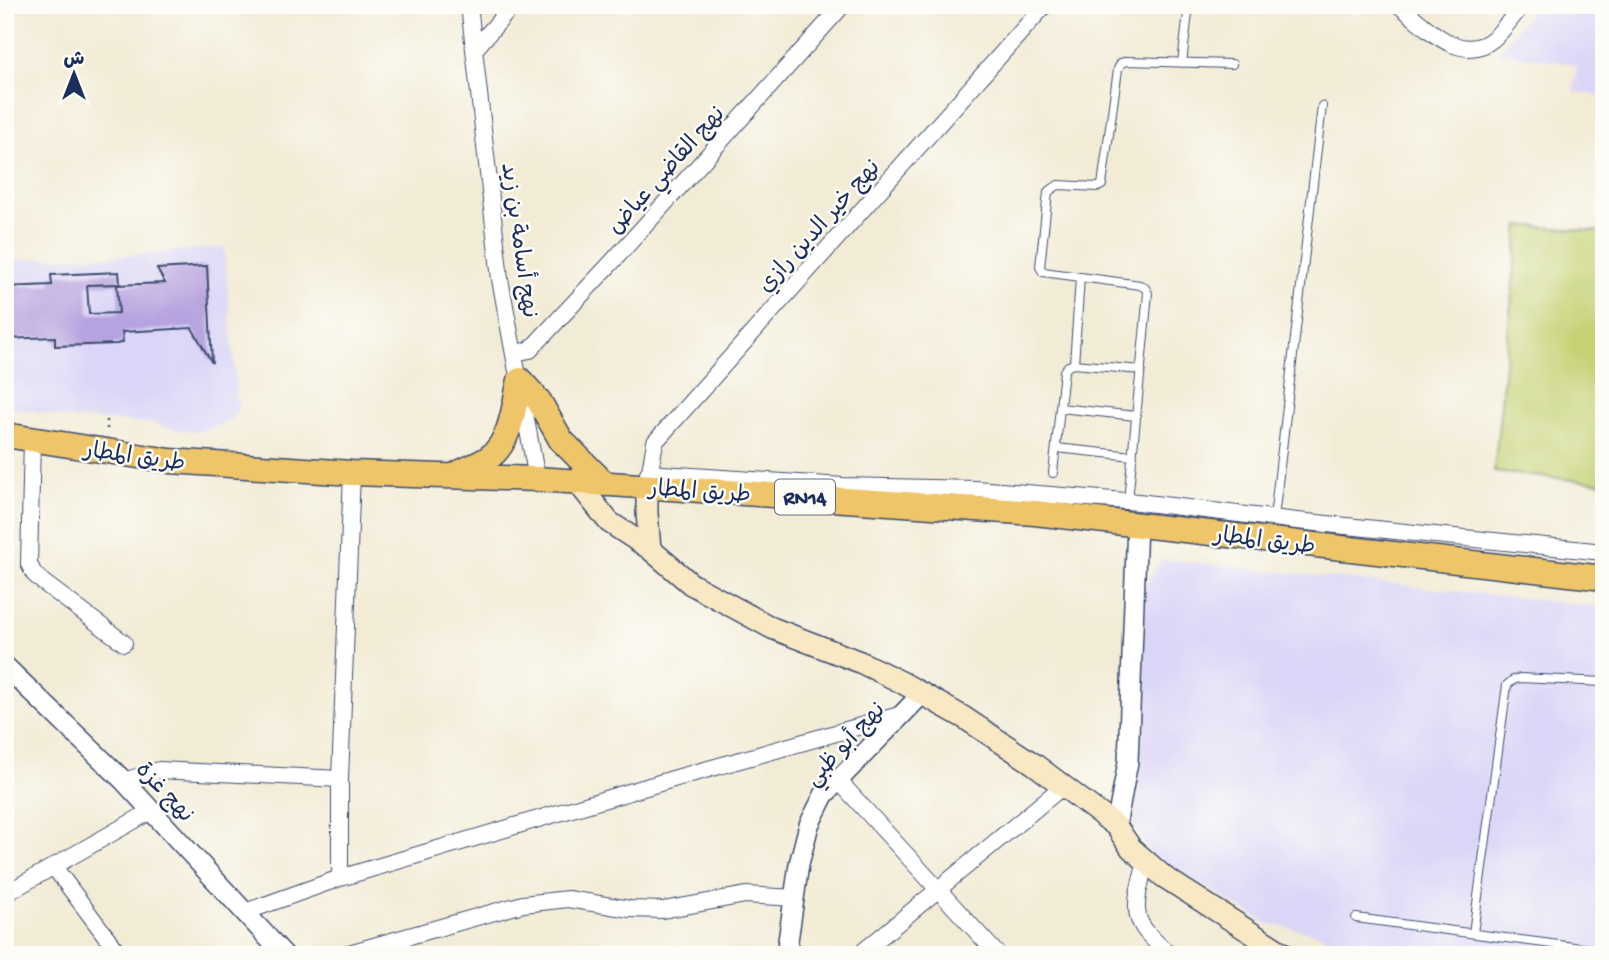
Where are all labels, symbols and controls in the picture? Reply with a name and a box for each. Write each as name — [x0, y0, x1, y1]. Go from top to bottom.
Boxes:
north arrow — [38, 38, 108, 108]
text: ش — [64, 49, 85, 72]
street label: نهج القاضي عياض — [603, 102, 735, 244]
street label: نهج خير الدين رازي — [754, 155, 887, 300]
street label: نهج أسامة بن زيد — [493, 161, 546, 320]
street label: طريق المطار — [80, 438, 187, 479]
street label: طريق المطار — [646, 476, 752, 511]
road number: RN14 — [775, 480, 835, 514]
street label: طريق المطار — [1210, 523, 1317, 562]
street label: نهج أبو ظبي — [798, 695, 895, 796]
street label: نهج غزة — [129, 757, 198, 829]

